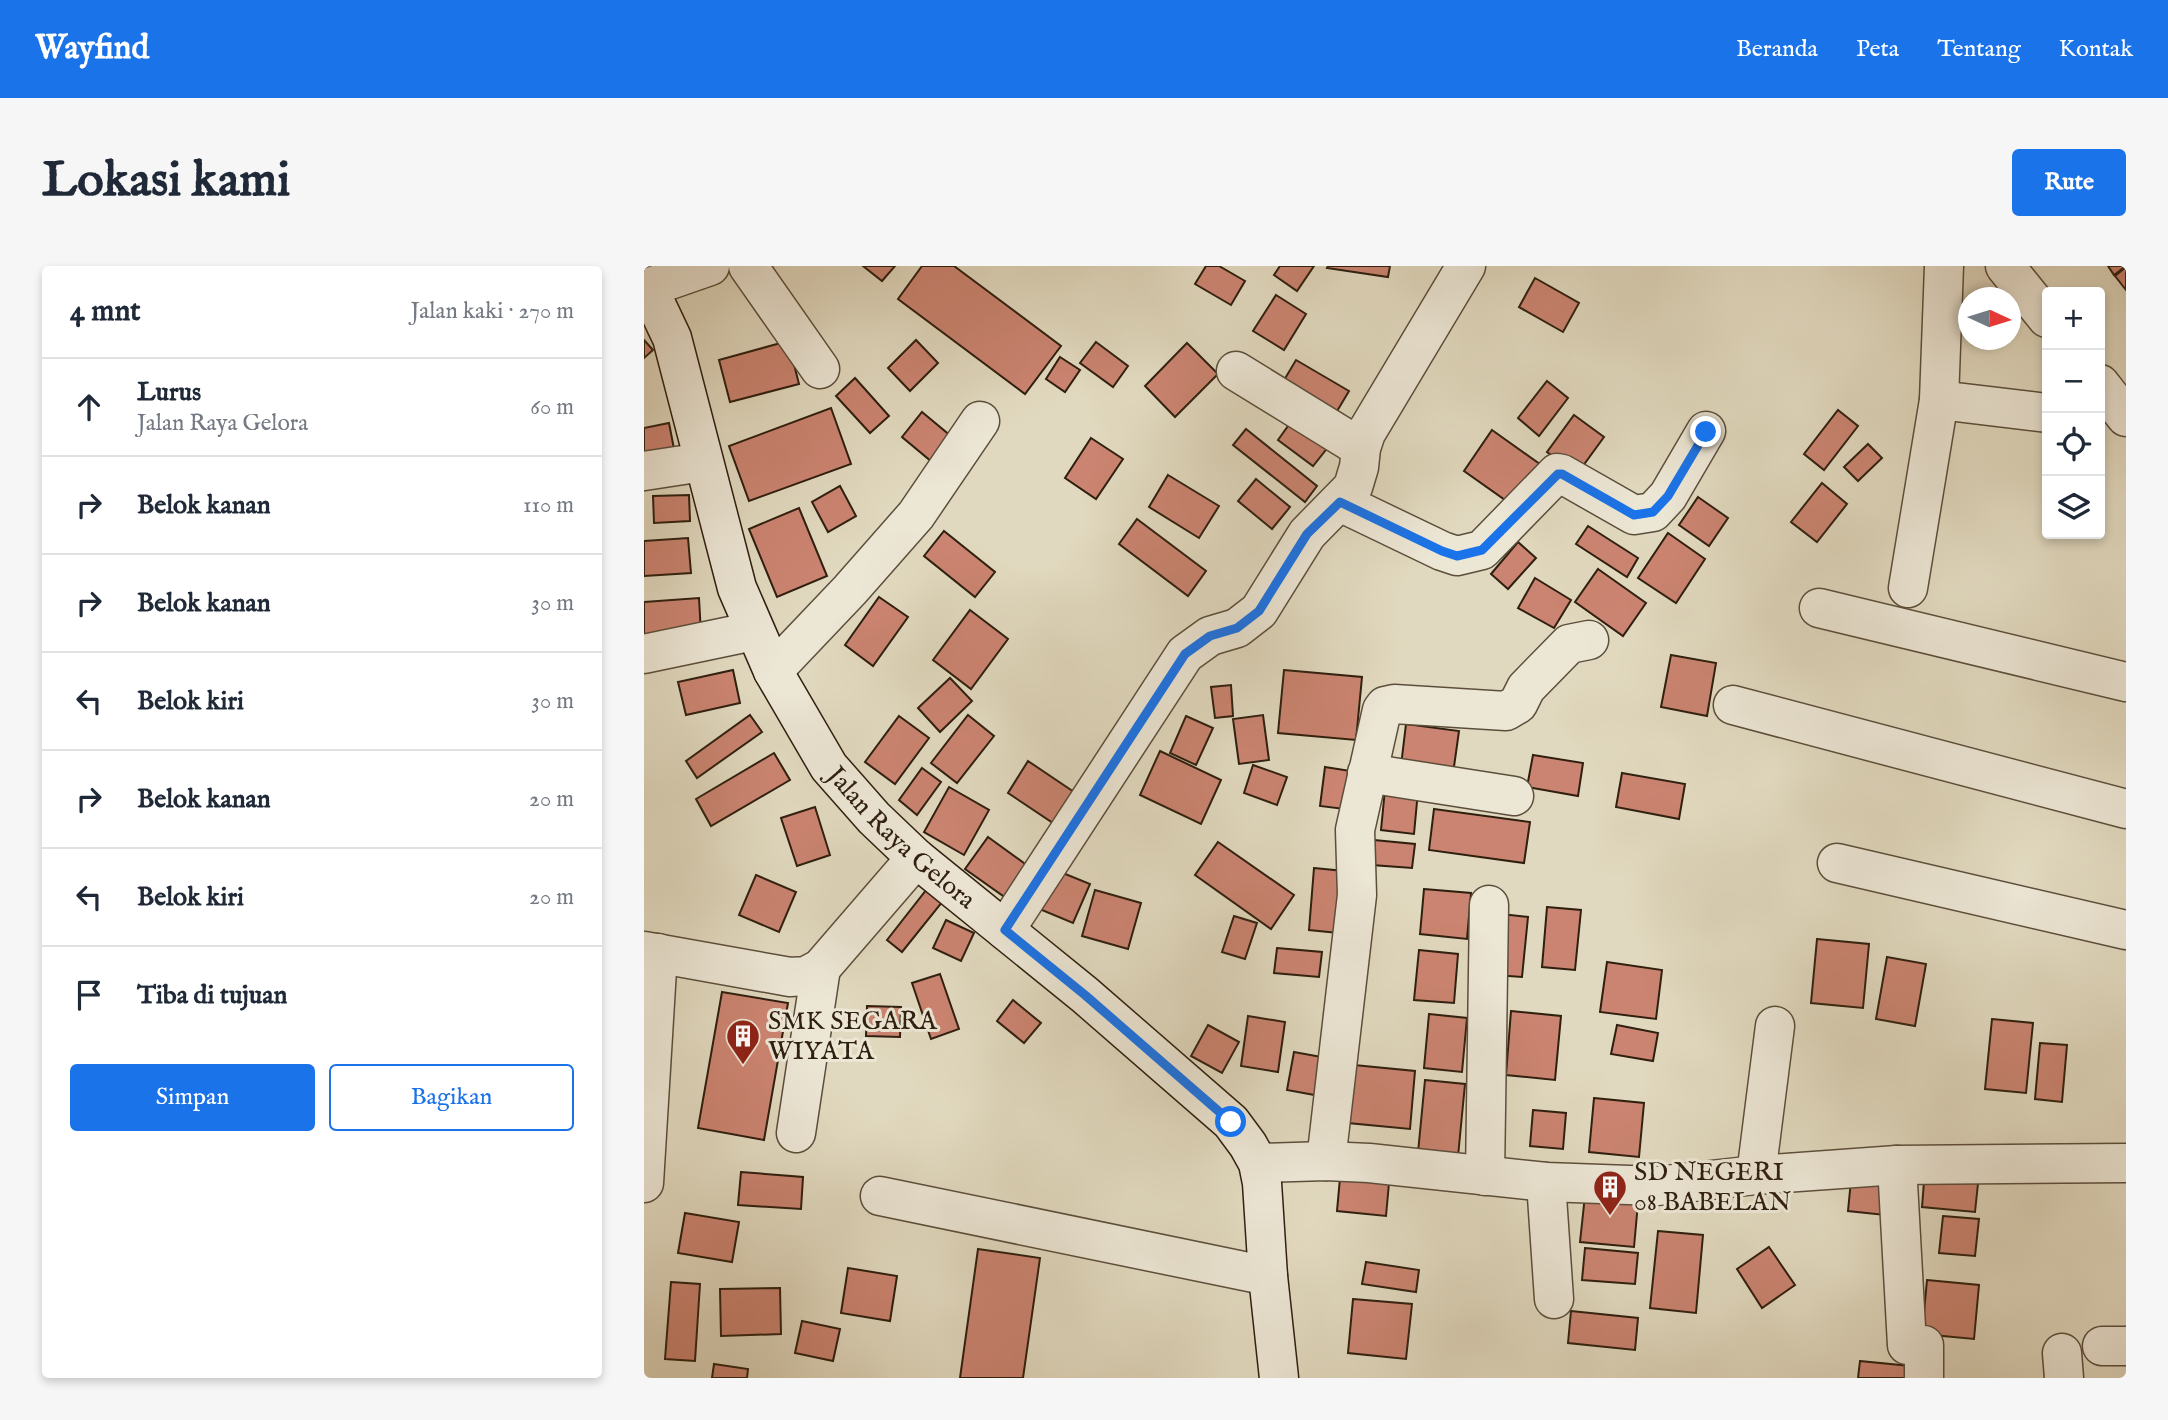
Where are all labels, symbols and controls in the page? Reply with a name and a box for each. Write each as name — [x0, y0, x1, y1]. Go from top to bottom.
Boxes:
text: Wayfind — [35, 28, 149, 70]
text: Beranda — [1736, 34, 1818, 65]
text: Peta — [1856, 34, 1899, 65]
text: Tentang — [1937, 34, 2021, 65]
text: Kontak — [2059, 34, 2133, 65]
button: Rute — [2012, 149, 2126, 216]
text: Lokasi kami — [42, 151, 290, 213]
north arrow — [1958, 287, 2021, 350]
map controls — [2042, 287, 2105, 539]
button: + — [2042, 287, 2105, 350]
text: 4 mnt — [70, 293, 141, 331]
text: Jalan kaki · 270 m — [411, 297, 574, 326]
button: − — [2042, 350, 2105, 413]
text: Lurus — [137, 376, 201, 409]
icon: ahead — [70, 388, 108, 426]
text: 60 m — [530, 393, 574, 422]
text: Jalan Raya Gelora — [137, 409, 308, 438]
button: locate — [2042, 413, 2105, 476]
route end — [1690, 416, 1721, 447]
button: layers — [2042, 476, 2105, 539]
icon: right — [70, 486, 108, 524]
text: Belok kanan — [137, 489, 271, 522]
text: 110 m — [523, 491, 574, 520]
icon: right — [70, 584, 108, 622]
text: Belok kanan — [137, 587, 271, 620]
text: 30 m — [531, 589, 574, 618]
icon: left — [70, 682, 108, 720]
text: Belok kiri — [137, 685, 244, 718]
text: 30 m — [531, 687, 574, 716]
street label: Jalan Raya Gelora — [818, 757, 983, 917]
icon: right — [70, 780, 108, 818]
text: Belok kanan — [137, 783, 271, 816]
text: 20 m — [529, 785, 574, 814]
icon: left — [70, 878, 108, 916]
text: Belok kiri — [137, 881, 244, 914]
text: 20 m — [529, 883, 574, 912]
icon: arrive — [70, 976, 108, 1014]
text: Tiba di tujuan — [137, 979, 287, 1012]
place label: SMK SEGARA WIYATA — [768, 1005, 938, 1068]
building icon: SMK SEGARA WIYATA — [724, 1017, 762, 1066]
button: Simpan — [70, 1064, 315, 1131]
button: Bagikan — [329, 1064, 574, 1131]
route start — [1215, 1106, 1246, 1137]
place label: SD NEGERI 08 BABELAN — [1634, 1156, 1791, 1219]
building icon: SD NEGERI 08 BABELAN — [1591, 1168, 1629, 1217]

